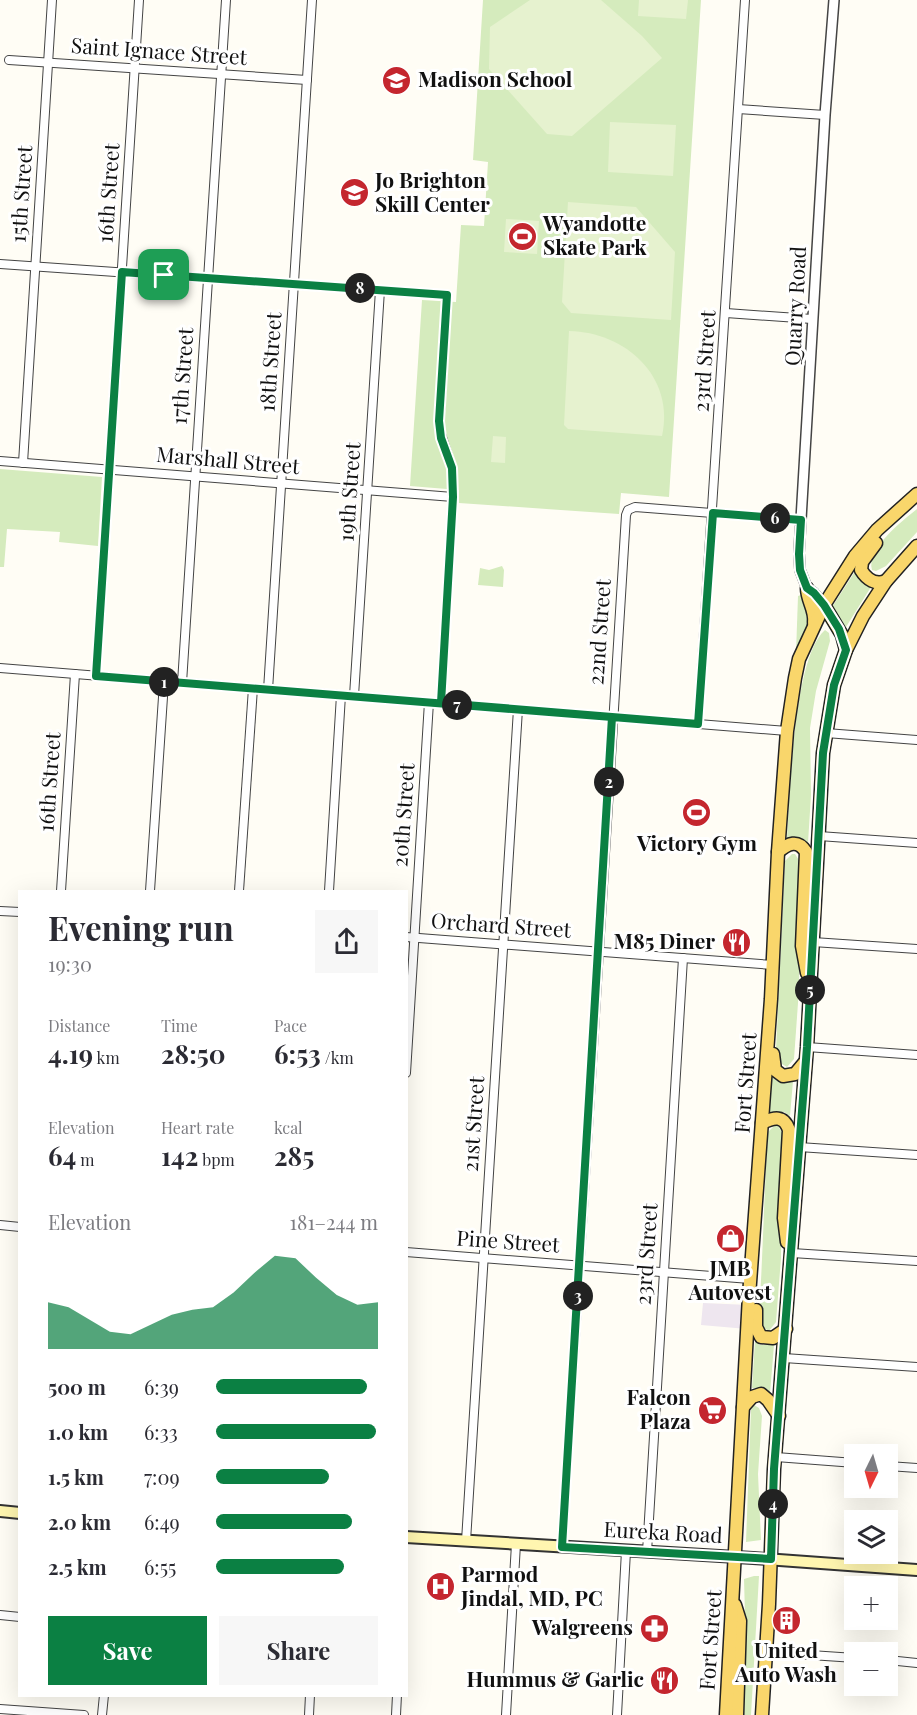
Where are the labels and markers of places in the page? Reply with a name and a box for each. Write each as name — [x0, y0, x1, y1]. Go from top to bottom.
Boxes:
school or university icon: Madison School — [381, 64, 413, 96]
place label: Madison School — [418, 64, 573, 92]
place label: Jo Brighton Skill Center — [374, 165, 490, 217]
school or university icon: Jo Brighton Skill Center — [338, 177, 370, 209]
place label: Wyandotte Skate Park — [542, 208, 647, 260]
sports icon: Wyandotte Skate Park — [506, 220, 538, 252]
pin — [138, 249, 189, 300]
pin: 8 — [345, 273, 375, 303]
pin: 6 — [760, 503, 790, 533]
pin: 1 — [149, 667, 179, 697]
pin: 7 — [442, 690, 472, 720]
pin: 2 — [594, 767, 624, 797]
sports icon: Victory Gym — [681, 797, 713, 829]
place label: Victory Gym — [636, 828, 757, 856]
place label: M85 Diner — [613, 926, 715, 954]
restaurant icon: M85 Diner — [720, 926, 752, 958]
pin: 5 — [795, 975, 825, 1005]
shop icon: JMB Autovest — [714, 1222, 746, 1254]
place label: JMB Autovest — [687, 1253, 772, 1305]
pin: 3 — [563, 1281, 593, 1311]
place label: Falcon Plaza — [627, 1382, 691, 1434]
supermarket icon: Falcon Plaza — [696, 1394, 728, 1426]
pin: 4 — [758, 1489, 788, 1519]
place label: Parmod Jindal, MD, PC — [460, 1559, 603, 1611]
hospital icon: Parmod Jindal, MD, PC — [424, 1571, 456, 1603]
building icon: United Auto Wash — [770, 1604, 802, 1636]
place label: Walgreens — [531, 1612, 633, 1640]
pharmacy icon: Walgreens — [638, 1612, 670, 1644]
place label: United Auto Wash — [734, 1635, 837, 1687]
place label: Hummus & Garlic — [467, 1664, 644, 1692]
restaurant icon: Hummus & Garlic — [649, 1664, 681, 1696]

